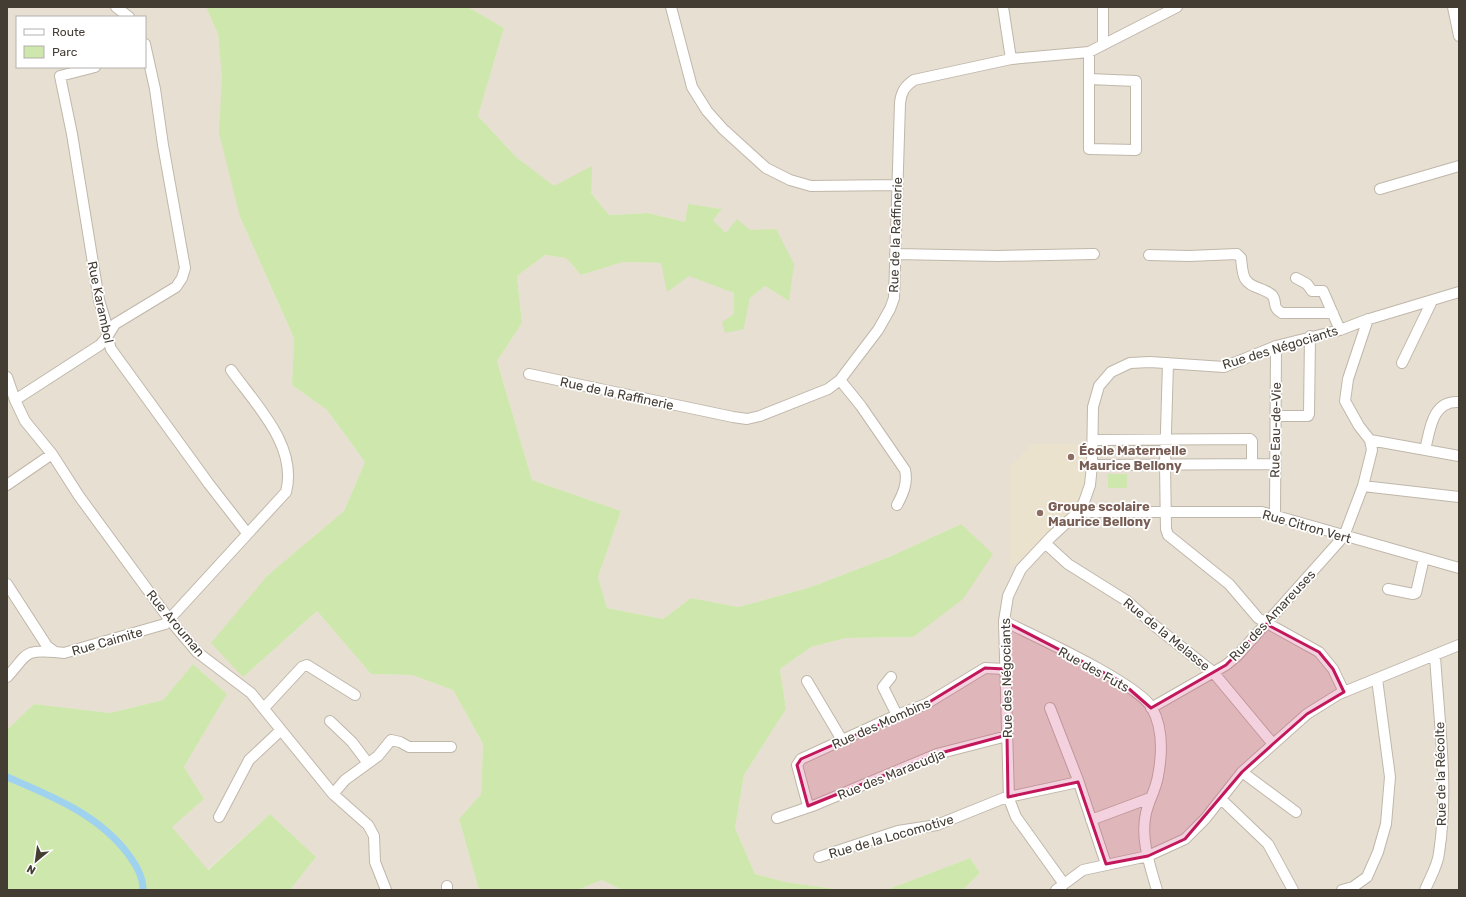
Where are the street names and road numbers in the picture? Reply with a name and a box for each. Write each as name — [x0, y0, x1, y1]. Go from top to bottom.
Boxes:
street label: Rue de la Raffinerie — [886, 177, 905, 293]
street label: Rue Karambol — [84, 260, 117, 345]
street label: Rue des Négociants — [1220, 323, 1340, 373]
street label: Rue de la Raffinerie — [559, 374, 675, 413]
street label: Rue Eau-de-Vie — [1267, 382, 1284, 478]
street label: Rue Citron Vert — [1261, 507, 1353, 546]
street label: Rue des Amareuses — [1226, 566, 1319, 664]
street label: Rue Arouman — [144, 587, 208, 660]
street label: Rue de la Melasse — [1120, 595, 1213, 674]
street label: Rue des Négociants — [998, 617, 1016, 738]
street label: Rue Caimite — [70, 624, 144, 659]
street label: Rue des Futs — [1056, 644, 1132, 695]
street label: Rue des Mombins — [830, 695, 933, 752]
street label: Rue de la Récolte — [1432, 722, 1449, 826]
street label: Rue des Maracudja — [835, 746, 947, 803]
street label: Rue de la Locomotive — [827, 811, 955, 862]

